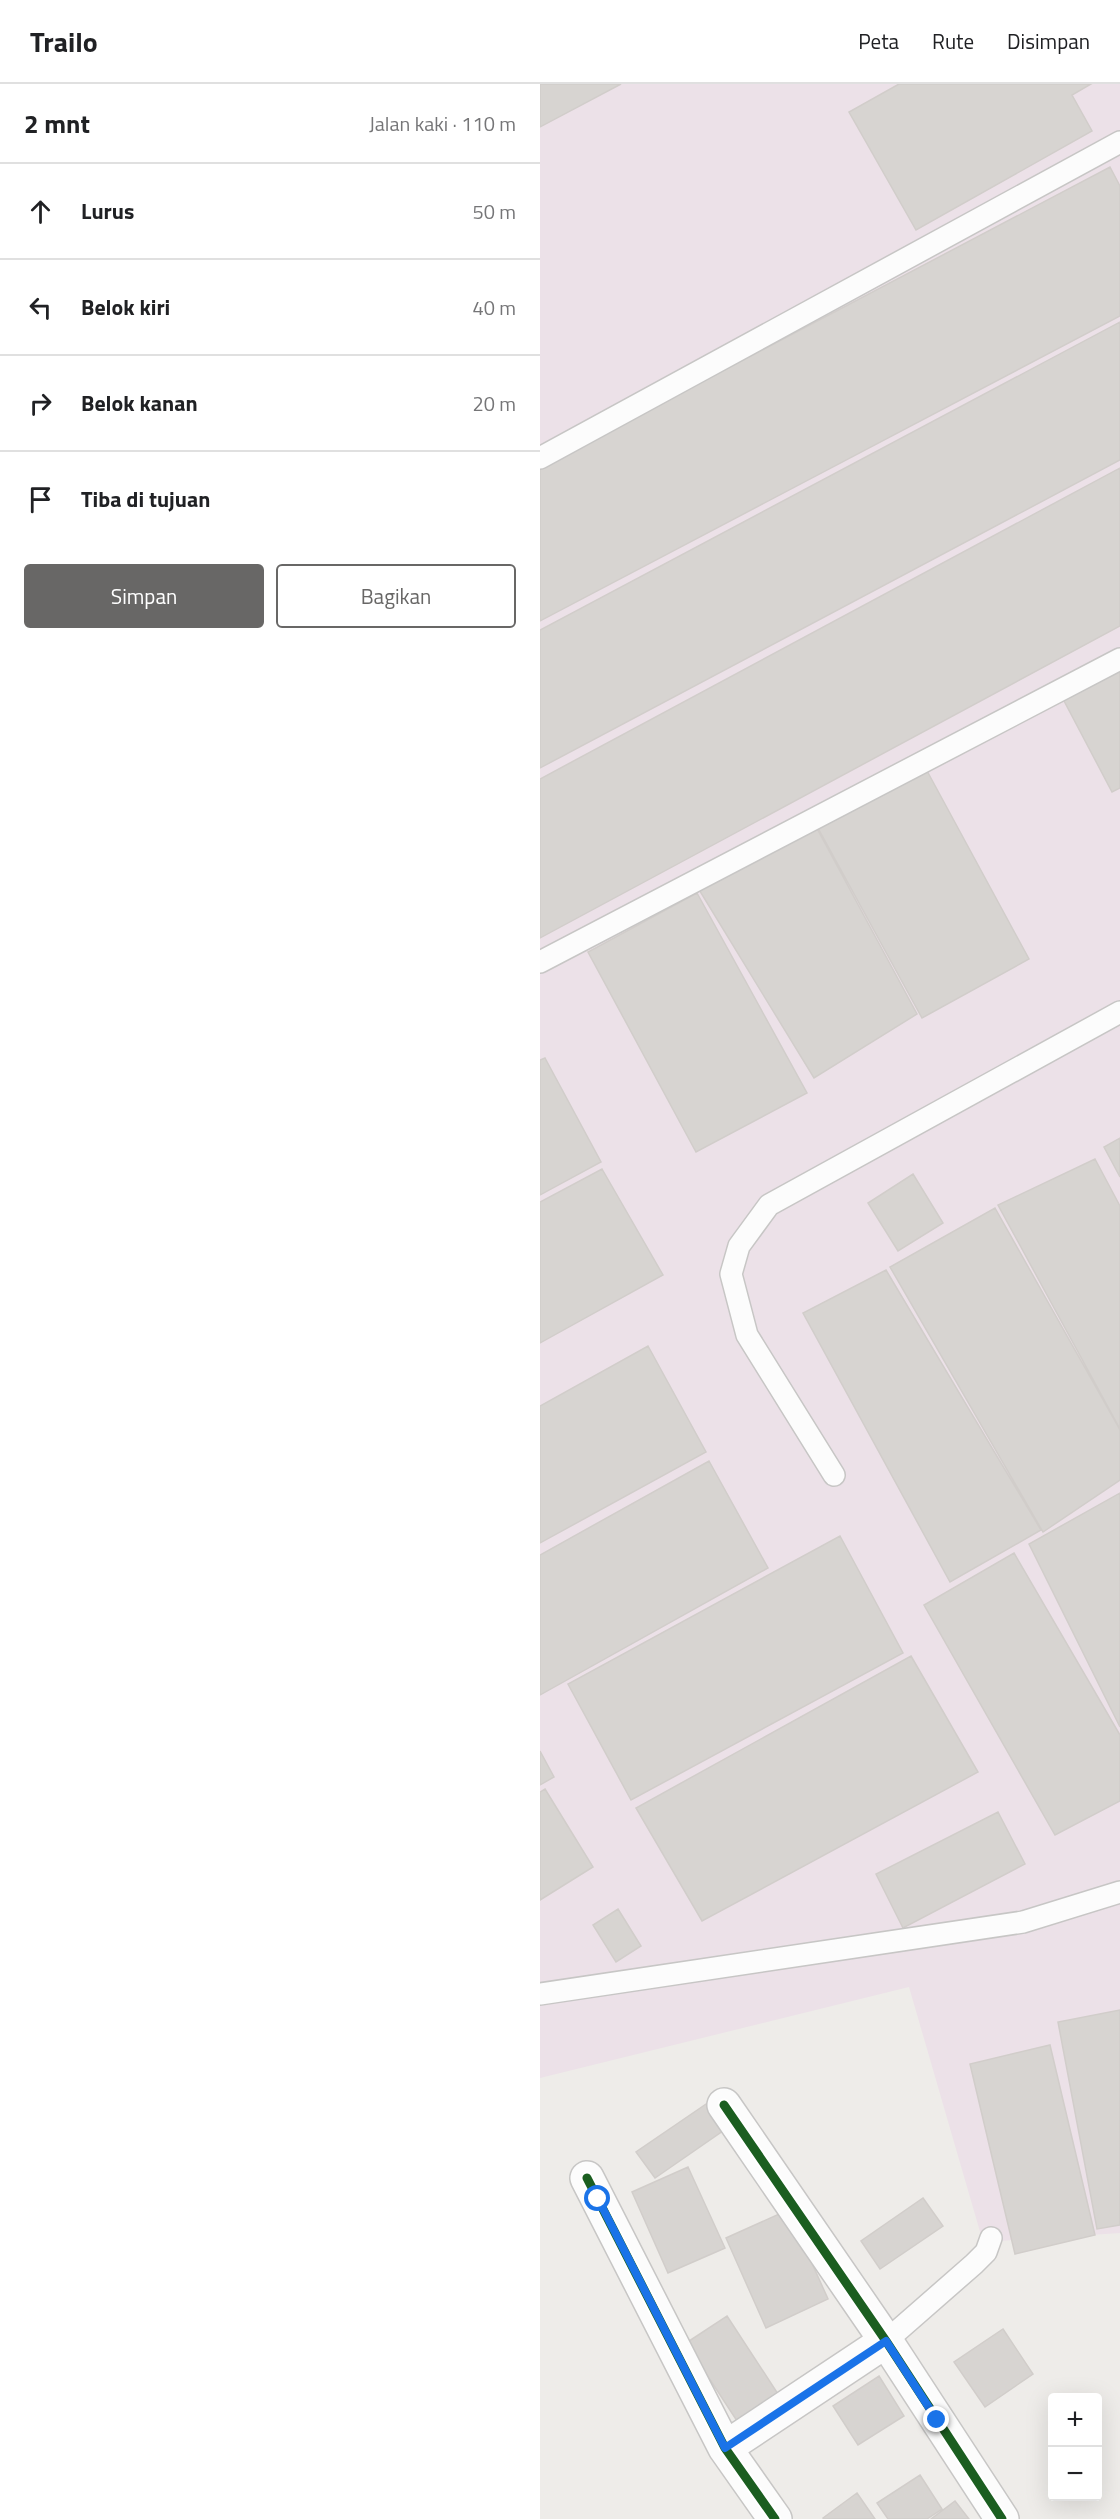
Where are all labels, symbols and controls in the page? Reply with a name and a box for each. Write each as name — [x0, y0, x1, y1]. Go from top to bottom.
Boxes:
text: Trailo — [30, 20, 98, 63]
text: Peta — [858, 25, 899, 57]
text: Rute — [932, 25, 974, 57]
text: Disimpan — [1007, 25, 1090, 57]
text: 2 mnt — [24, 104, 90, 143]
text: Jalan kaki · 110 m — [369, 108, 516, 139]
text: Lurus — [81, 194, 134, 228]
icon: ahead — [24, 195, 57, 228]
text: 50 m — [472, 196, 516, 227]
text: Belok kiri — [81, 290, 170, 324]
icon: left — [24, 291, 57, 324]
text: 40 m — [472, 292, 516, 323]
text: Belok kanan — [81, 386, 198, 420]
icon: right — [24, 387, 57, 420]
text: 20 m — [472, 388, 516, 419]
text: Tiba di tujuan — [81, 482, 210, 516]
icon: arrive — [24, 483, 57, 516]
button: Simpan — [24, 564, 264, 628]
button: Bagikan — [276, 564, 516, 628]
route start — [584, 2185, 610, 2211]
map controls — [1048, 2393, 1102, 2501]
button: + — [1048, 2393, 1102, 2447]
route end — [923, 2406, 949, 2432]
button: − — [1048, 2447, 1102, 2501]

